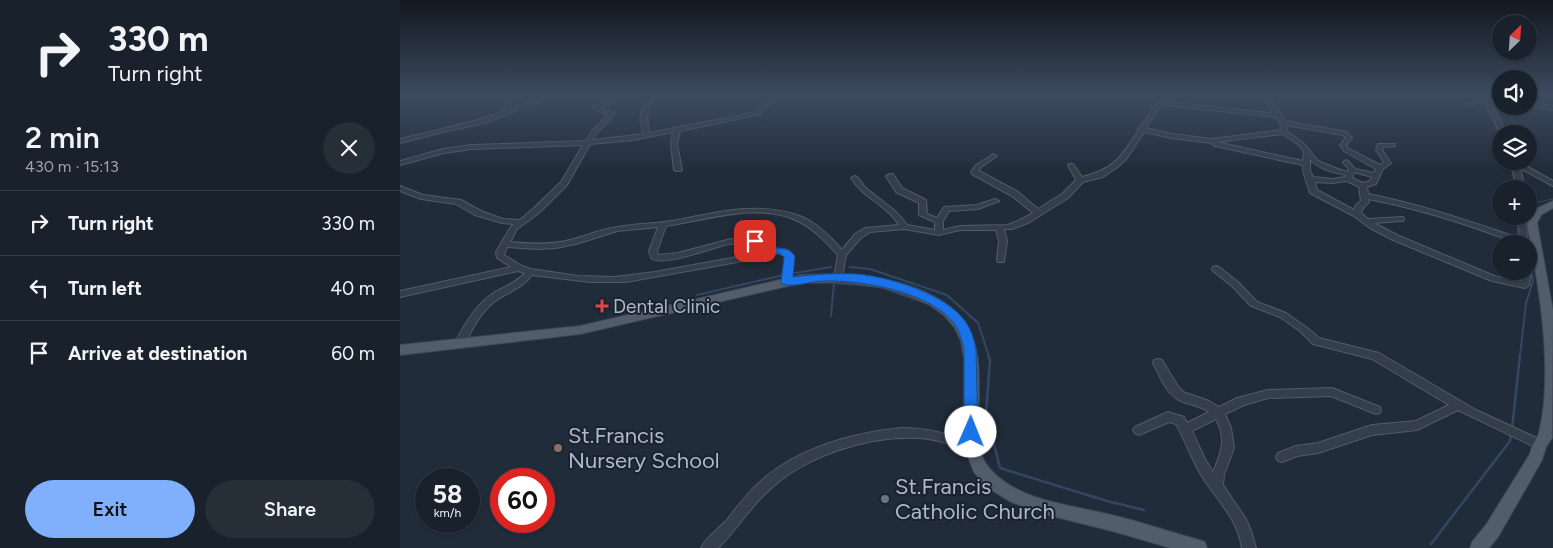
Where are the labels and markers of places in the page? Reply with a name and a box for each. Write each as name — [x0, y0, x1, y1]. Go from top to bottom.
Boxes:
pin — [734, 220, 776, 262]
place label: Dental Clinic — [613, 295, 720, 318]
marker: Dental Clinic — [595, 299, 609, 313]
place label: St.Francis Nursery School — [568, 422, 720, 474]
marker: St.Francis Nursery School — [552, 442, 564, 454]
place label: St.Francis Catholic Church — [895, 473, 1055, 525]
marker: St.Francis Catholic Church — [879, 493, 891, 505]

